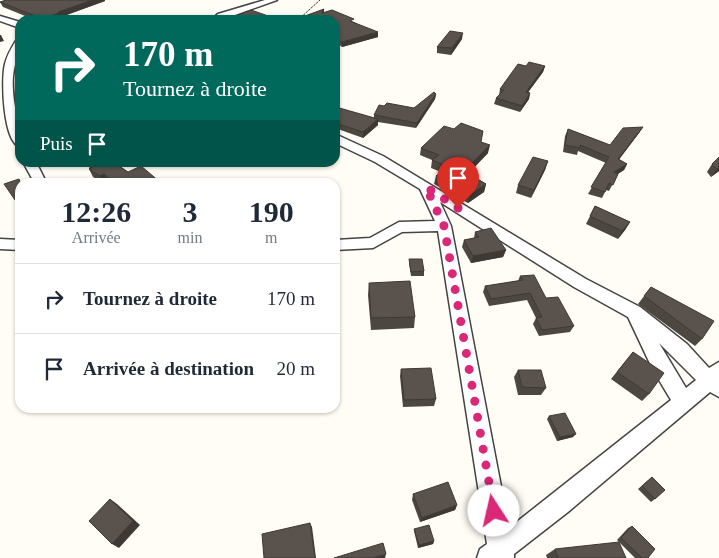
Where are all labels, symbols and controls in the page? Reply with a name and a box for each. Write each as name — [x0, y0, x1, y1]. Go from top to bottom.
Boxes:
icon: right — [40, 35, 105, 100]
text: 170 m — [123, 35, 213, 74]
text: Tournez à droite — [123, 76, 267, 101]
icon: arrive — [83, 130, 111, 158]
text: Puis — [40, 133, 73, 154]
pin — [437, 157, 479, 208]
icon: arrive — [444, 164, 472, 192]
text: 12:26 — [61, 195, 131, 228]
text: 3 — [182, 195, 197, 228]
text: 190 — [249, 195, 294, 228]
text: Arrivée — [72, 229, 121, 246]
text: min — [178, 229, 202, 246]
text: m — [265, 229, 277, 246]
icon: right — [40, 285, 68, 313]
text: Tournez à droite — [83, 288, 217, 309]
text: 170 m — [267, 288, 315, 309]
icon: arrive — [40, 355, 68, 383]
text: Arrivée à destination — [83, 358, 254, 379]
text: 20 m — [276, 358, 315, 379]
position arrow — [467, 484, 519, 536]

